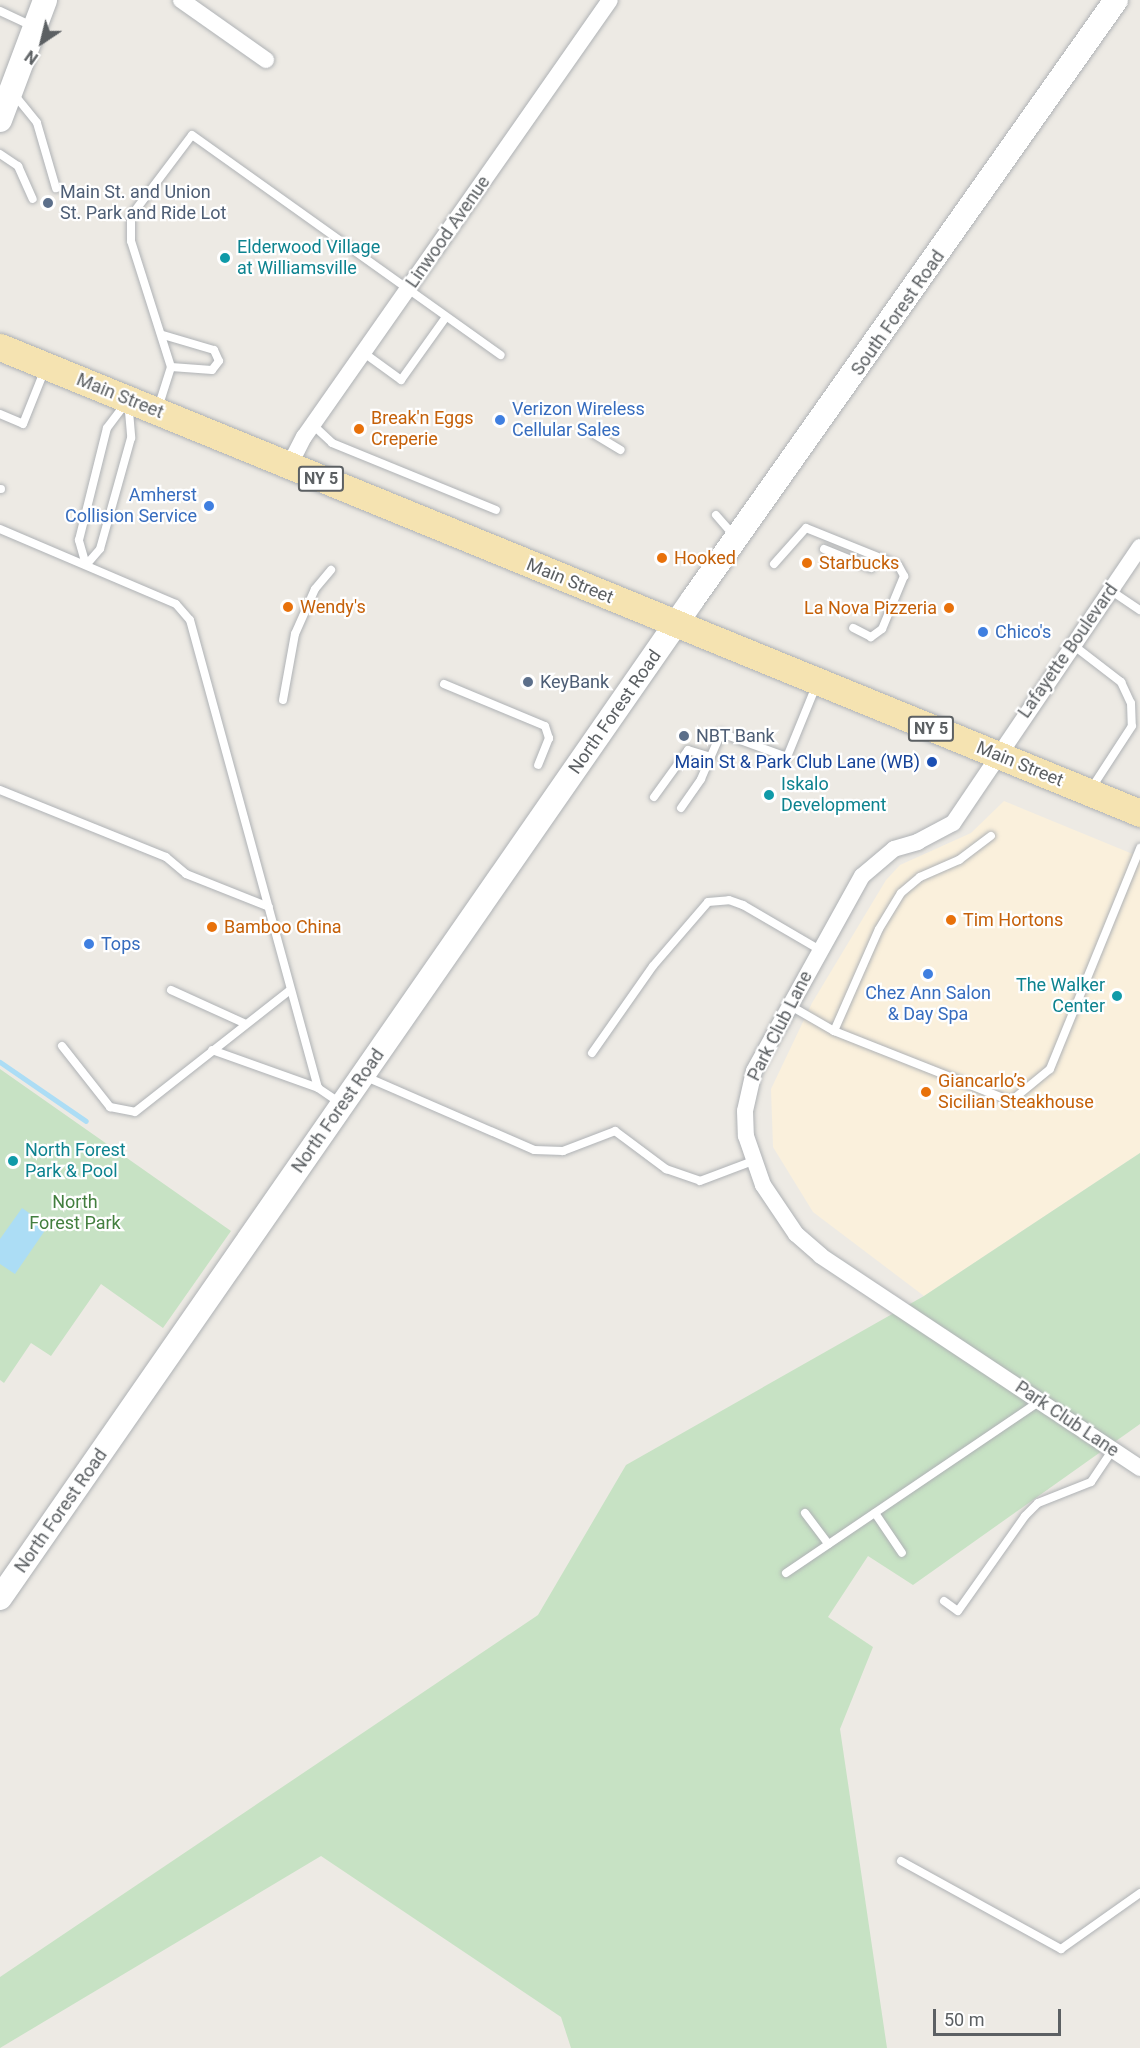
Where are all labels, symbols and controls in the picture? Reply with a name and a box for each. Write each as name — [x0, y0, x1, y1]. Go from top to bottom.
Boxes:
north arrow — [12, 12, 72, 72]
text: N — [21, 46, 41, 68]
street label: Linwood Avenue — [401, 172, 495, 292]
place label: Main St. and Union St. Park and Ride Lot — [60, 182, 226, 224]
marker: Main St. and Union St. Park and Ride Lot — [41, 196, 55, 210]
place label: Elderwood Village at Williamsville — [237, 237, 380, 280]
street label: South Forest Road — [847, 246, 949, 380]
marker: Elderwood Village at Williamsville — [218, 251, 232, 265]
street label: Main Street — [73, 369, 167, 423]
place label: Verizon Wireless Cellular Sales — [512, 399, 645, 442]
place label: Break'n Eggs Creperie — [371, 408, 474, 450]
marker: Verizon Wireless Cellular Sales — [493, 413, 507, 427]
marker: Break'n Eggs Creperie — [352, 422, 366, 436]
road number: NY 5 — [297, 466, 345, 492]
place label: Amherst Collision Service — [65, 485, 197, 528]
marker: Amherst Collision Service — [202, 499, 216, 513]
place label: Hooked — [674, 547, 736, 569]
marker: Hooked — [655, 551, 669, 565]
place label: Starbucks — [819, 552, 899, 574]
street label: Main Street — [523, 554, 617, 608]
marker: Starbucks — [800, 556, 814, 570]
street label: Lafayette Boulevard — [1014, 580, 1122, 722]
place label: Wendy's — [300, 596, 366, 618]
place label: La Nova Pizzeria — [804, 597, 937, 619]
marker: Wendy's — [281, 600, 295, 614]
marker: La Nova Pizzeria — [942, 601, 956, 615]
place label: Chico's — [995, 621, 1051, 643]
marker: Chico's — [976, 625, 990, 639]
street label: North Forest Road — [564, 646, 666, 778]
place label: KeyBank — [540, 671, 609, 693]
marker: KeyBank — [521, 675, 535, 689]
road number: NY 5 — [907, 716, 955, 742]
place label: NBT Bank — [696, 725, 775, 747]
marker: NBT Bank — [677, 729, 691, 743]
street label: Main Street — [973, 737, 1067, 791]
place label: Main St & Park Club Lane (WB) — [674, 751, 920, 773]
marker: Main St & Park Club Lane (WB) — [925, 755, 939, 769]
place label: Iskalo Development — [781, 774, 886, 816]
marker: Iskalo Development — [762, 788, 776, 802]
place label: Tim Hortons — [963, 909, 1063, 931]
marker: Tim Hortons — [944, 913, 958, 927]
place label: Bamboo China — [224, 916, 342, 938]
marker: Bamboo China — [205, 920, 219, 934]
place label: Tops — [101, 933, 141, 955]
marker: Tops — [82, 937, 96, 951]
marker: Chez Ann Salon & Day Spa — [921, 967, 935, 981]
street label: Park Club Lane — [743, 968, 817, 1084]
place label: The Walker Center — [1016, 975, 1105, 1018]
place label: Chez Ann Salon & Day Spa — [865, 983, 991, 1026]
marker: The Walker Center — [1110, 989, 1124, 1003]
street label: North Forest Road — [287, 1045, 389, 1177]
place label: Giancarlo’s Sicilian Steakhouse — [938, 1071, 1094, 1114]
marker: Giancarlo’s Sicilian Steakhouse — [919, 1085, 933, 1099]
place label: North Forest Park & Pool — [25, 1140, 126, 1182]
marker: North Forest Park & Pool — [6, 1154, 20, 1168]
park label: North Forest Park — [29, 1192, 121, 1234]
street label: Park Club Lane — [1011, 1376, 1123, 1462]
street label: North Forest Road — [10, 1445, 112, 1577]
scale bar — [936, 1997, 1064, 2035]
text: 50 m — [944, 2009, 984, 2030]

